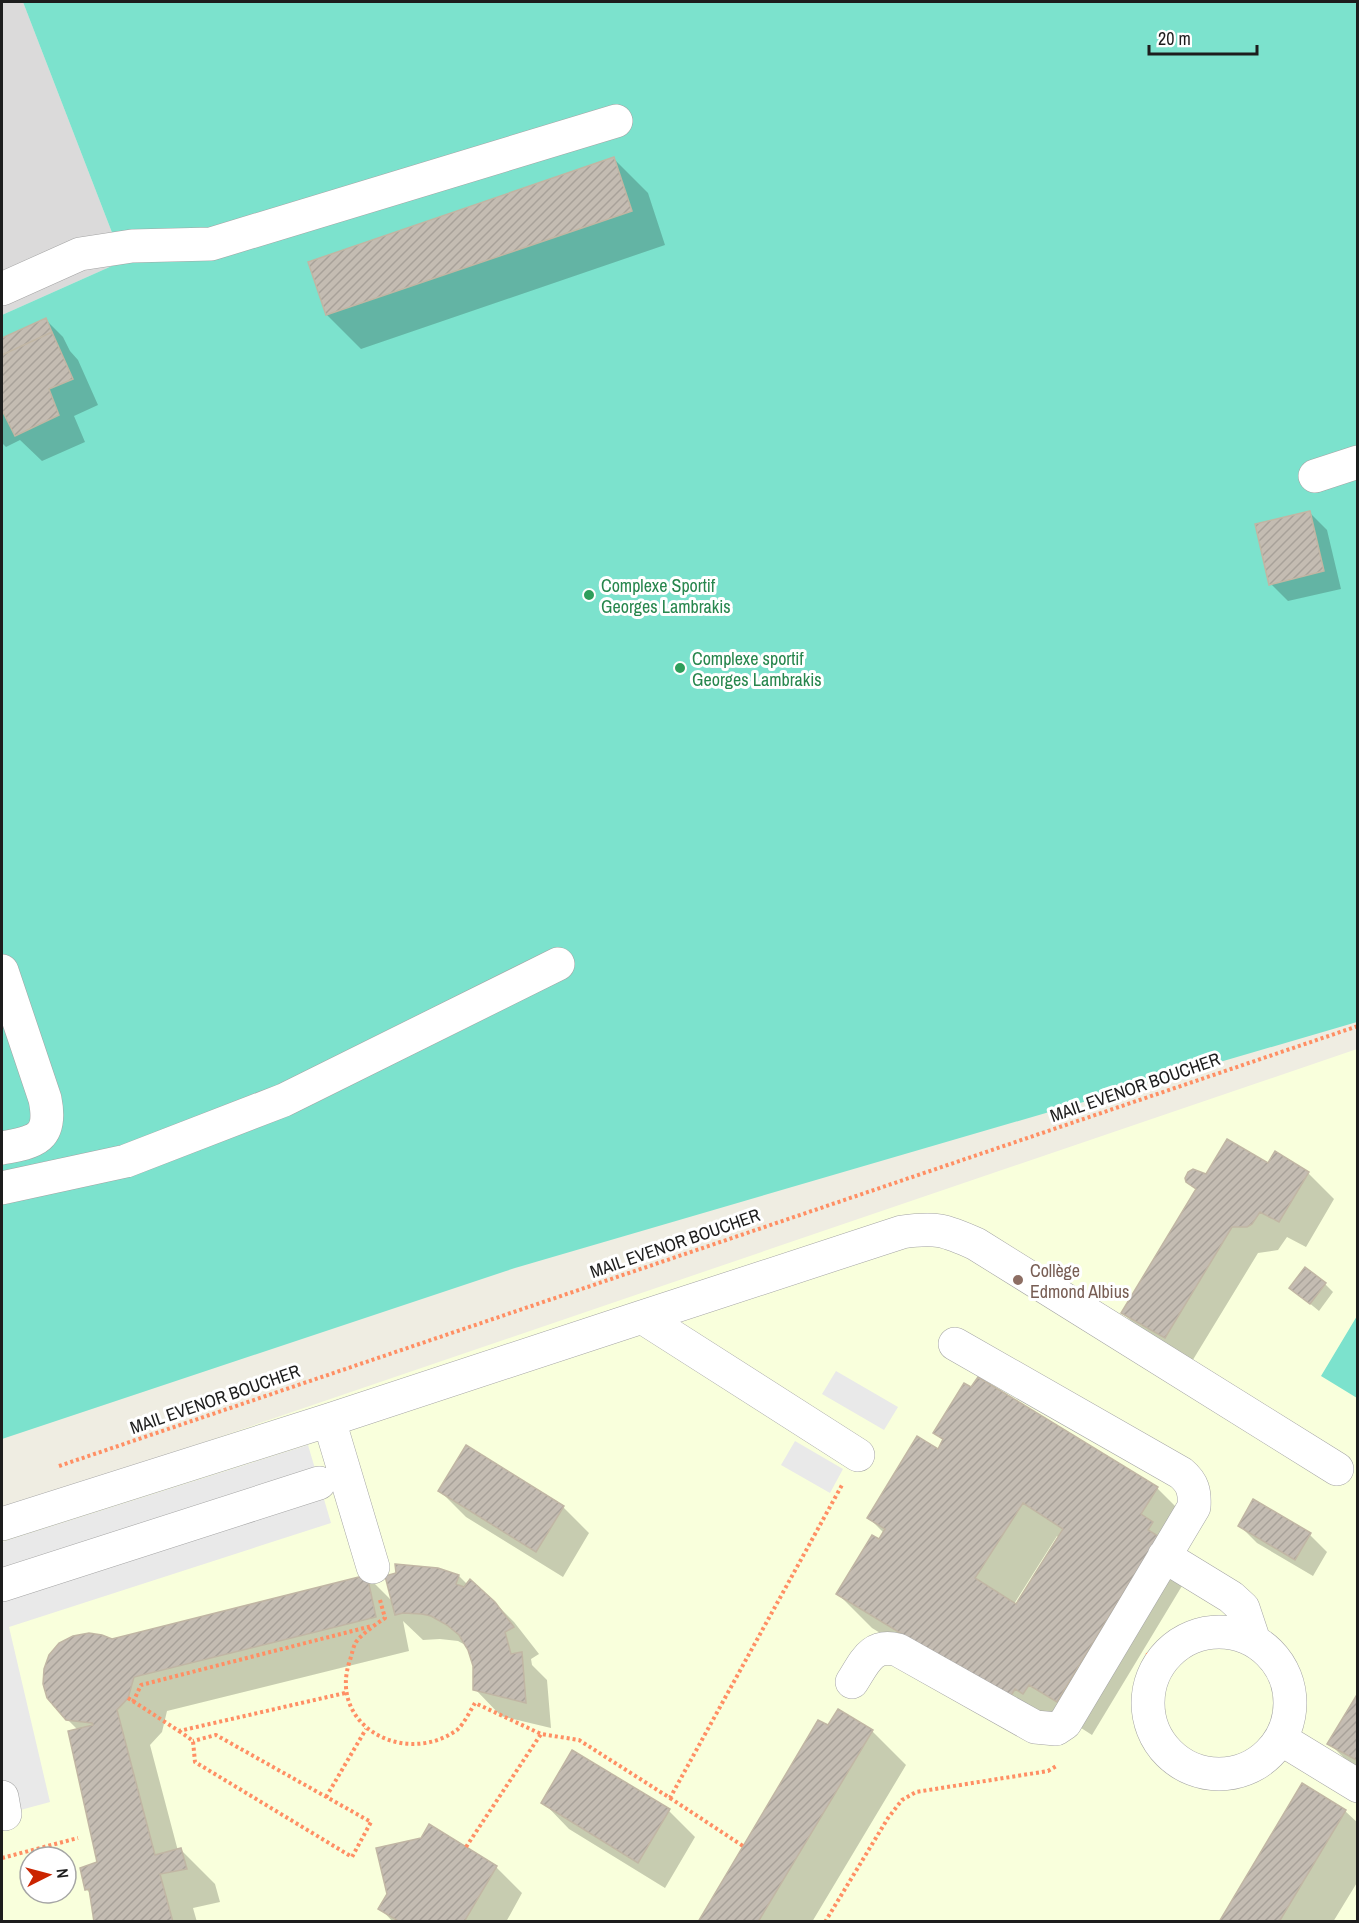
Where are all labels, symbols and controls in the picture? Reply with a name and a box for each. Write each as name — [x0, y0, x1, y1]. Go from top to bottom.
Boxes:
scale bar — [1149, 18, 1257, 56]
text: 20 m — [1158, 26, 1191, 51]
place label: Complexe Sportif Georges Lambrakis — [601, 573, 731, 619]
marker: Complexe Sportif Georges Lambrakis — [582, 588, 596, 602]
place label: Complexe sportif Georges Lambrakis — [692, 646, 822, 692]
marker: Complexe sportif Georges Lambrakis — [673, 661, 687, 675]
street label: MAIL EVENOR BOUCHER — [1047, 1046, 1224, 1128]
street label: MAIL EVENOR BOUCHER — [587, 1202, 764, 1284]
place label: Collège Edmond Albius — [1030, 1258, 1129, 1304]
marker: Collège Edmond Albius — [1011, 1273, 1025, 1287]
street label: MAIL EVENOR BOUCHER — [127, 1358, 304, 1440]
north arrow — [18, 1845, 78, 1905]
text: N — [51, 1868, 74, 1879]

